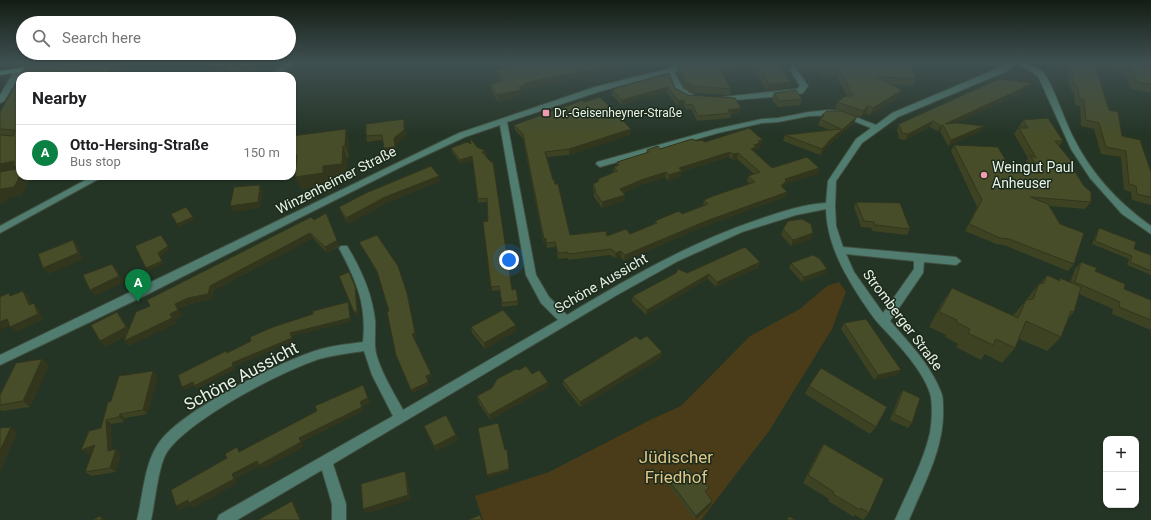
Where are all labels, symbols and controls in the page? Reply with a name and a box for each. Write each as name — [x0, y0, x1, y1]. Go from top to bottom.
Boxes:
search box — [16, 16, 296, 60]
icon: search — [30, 27, 52, 49]
text: Search here — [62, 29, 141, 47]
text: Nearby — [32, 88, 87, 108]
place label: Dr.-Geisenheyner-Straße — [554, 106, 682, 120]
marker: Dr.-Geisenheyner-Straße — [541, 108, 551, 118]
text: Otto-Hersing-Straße — [70, 136, 209, 154]
street label: Winzenheimer Straße — [273, 143, 399, 217]
text: A — [41, 145, 49, 160]
text: 150 m — [243, 145, 280, 160]
text: Bus stop — [70, 154, 121, 169]
place label: Weingut Paul Anheuser — [992, 159, 1074, 191]
marker: Weingut Paul Anheuser — [979, 170, 989, 180]
your location — [499, 250, 519, 270]
street label: Schöne Aussicht — [552, 250, 650, 316]
street label: Stromberger Straße — [860, 267, 946, 373]
pin: A — [125, 269, 151, 302]
street label: Schöne Aussicht — [180, 337, 302, 415]
map controls — [1103, 436, 1139, 508]
button: + — [1103, 436, 1139, 472]
park label: Jüdischer Friedhof — [639, 447, 713, 487]
button: − — [1103, 472, 1139, 508]

